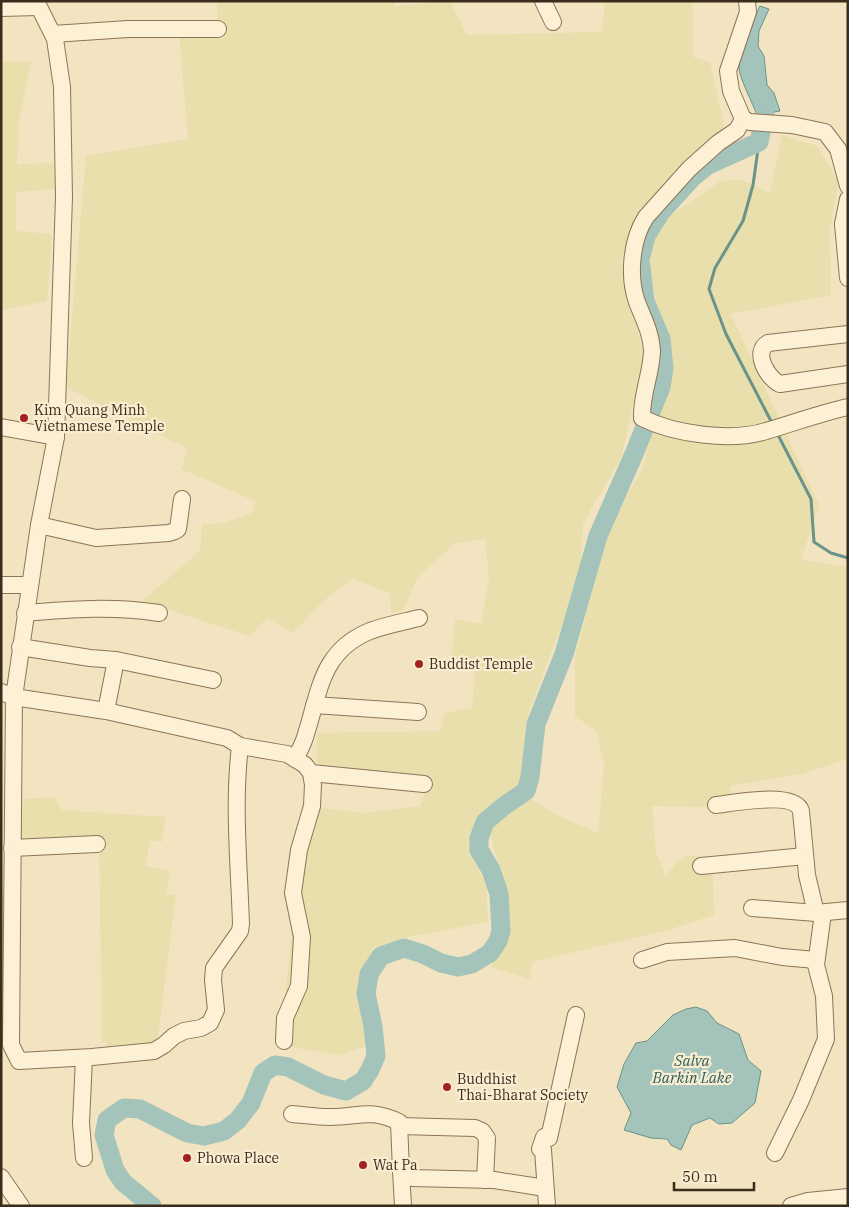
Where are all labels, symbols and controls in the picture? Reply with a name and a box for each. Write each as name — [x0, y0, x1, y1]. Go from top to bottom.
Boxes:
place label: Kim Quang Minh Vietnamese Temple — [34, 401, 165, 435]
marker: Kim Quang Minh Vietnamese Temple — [18, 412, 30, 424]
place label: Buddist Temple — [429, 655, 533, 673]
marker: Buddist Temple — [413, 658, 425, 670]
water label: Salva Barkin Lake — [652, 1051, 732, 1087]
place label: Buddhist Thai-Bharat Society — [457, 1070, 588, 1104]
marker: Buddhist Thai-Bharat Society — [441, 1081, 453, 1093]
place label: Phowa Place — [197, 1149, 279, 1167]
marker: Phowa Place — [181, 1152, 193, 1164]
place label: Wat Pa — [373, 1156, 418, 1174]
marker: Wat Pa — [357, 1159, 369, 1171]
scale bar — [674, 1160, 754, 1192]
text: 50 m — [682, 1167, 718, 1186]

